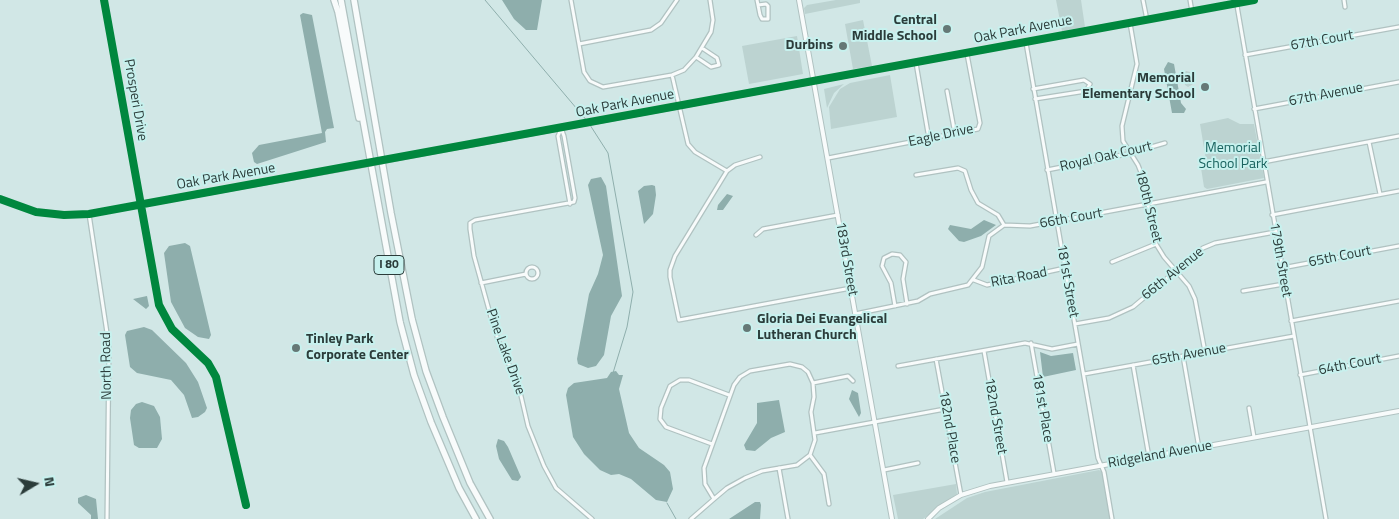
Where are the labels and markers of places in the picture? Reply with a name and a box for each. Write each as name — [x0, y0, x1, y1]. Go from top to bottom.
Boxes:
place label: Central Middle School — [852, 13, 937, 46]
marker: Central Middle School — [941, 23, 953, 35]
place label: Durbins — [786, 38, 833, 54]
marker: Durbins — [837, 40, 849, 52]
place label: Memorial Elementary School — [1082, 71, 1195, 104]
marker: Memorial Elementary School — [1199, 81, 1211, 93]
place label: Gloria Dei Evangelical Lutheran Church — [757, 312, 887, 344]
marker: Gloria Dei Evangelical Lutheran Church — [741, 322, 753, 334]
place label: Tinley Park Corporate Center — [306, 332, 409, 364]
marker: Tinley Park Corporate Center — [290, 342, 302, 354]

